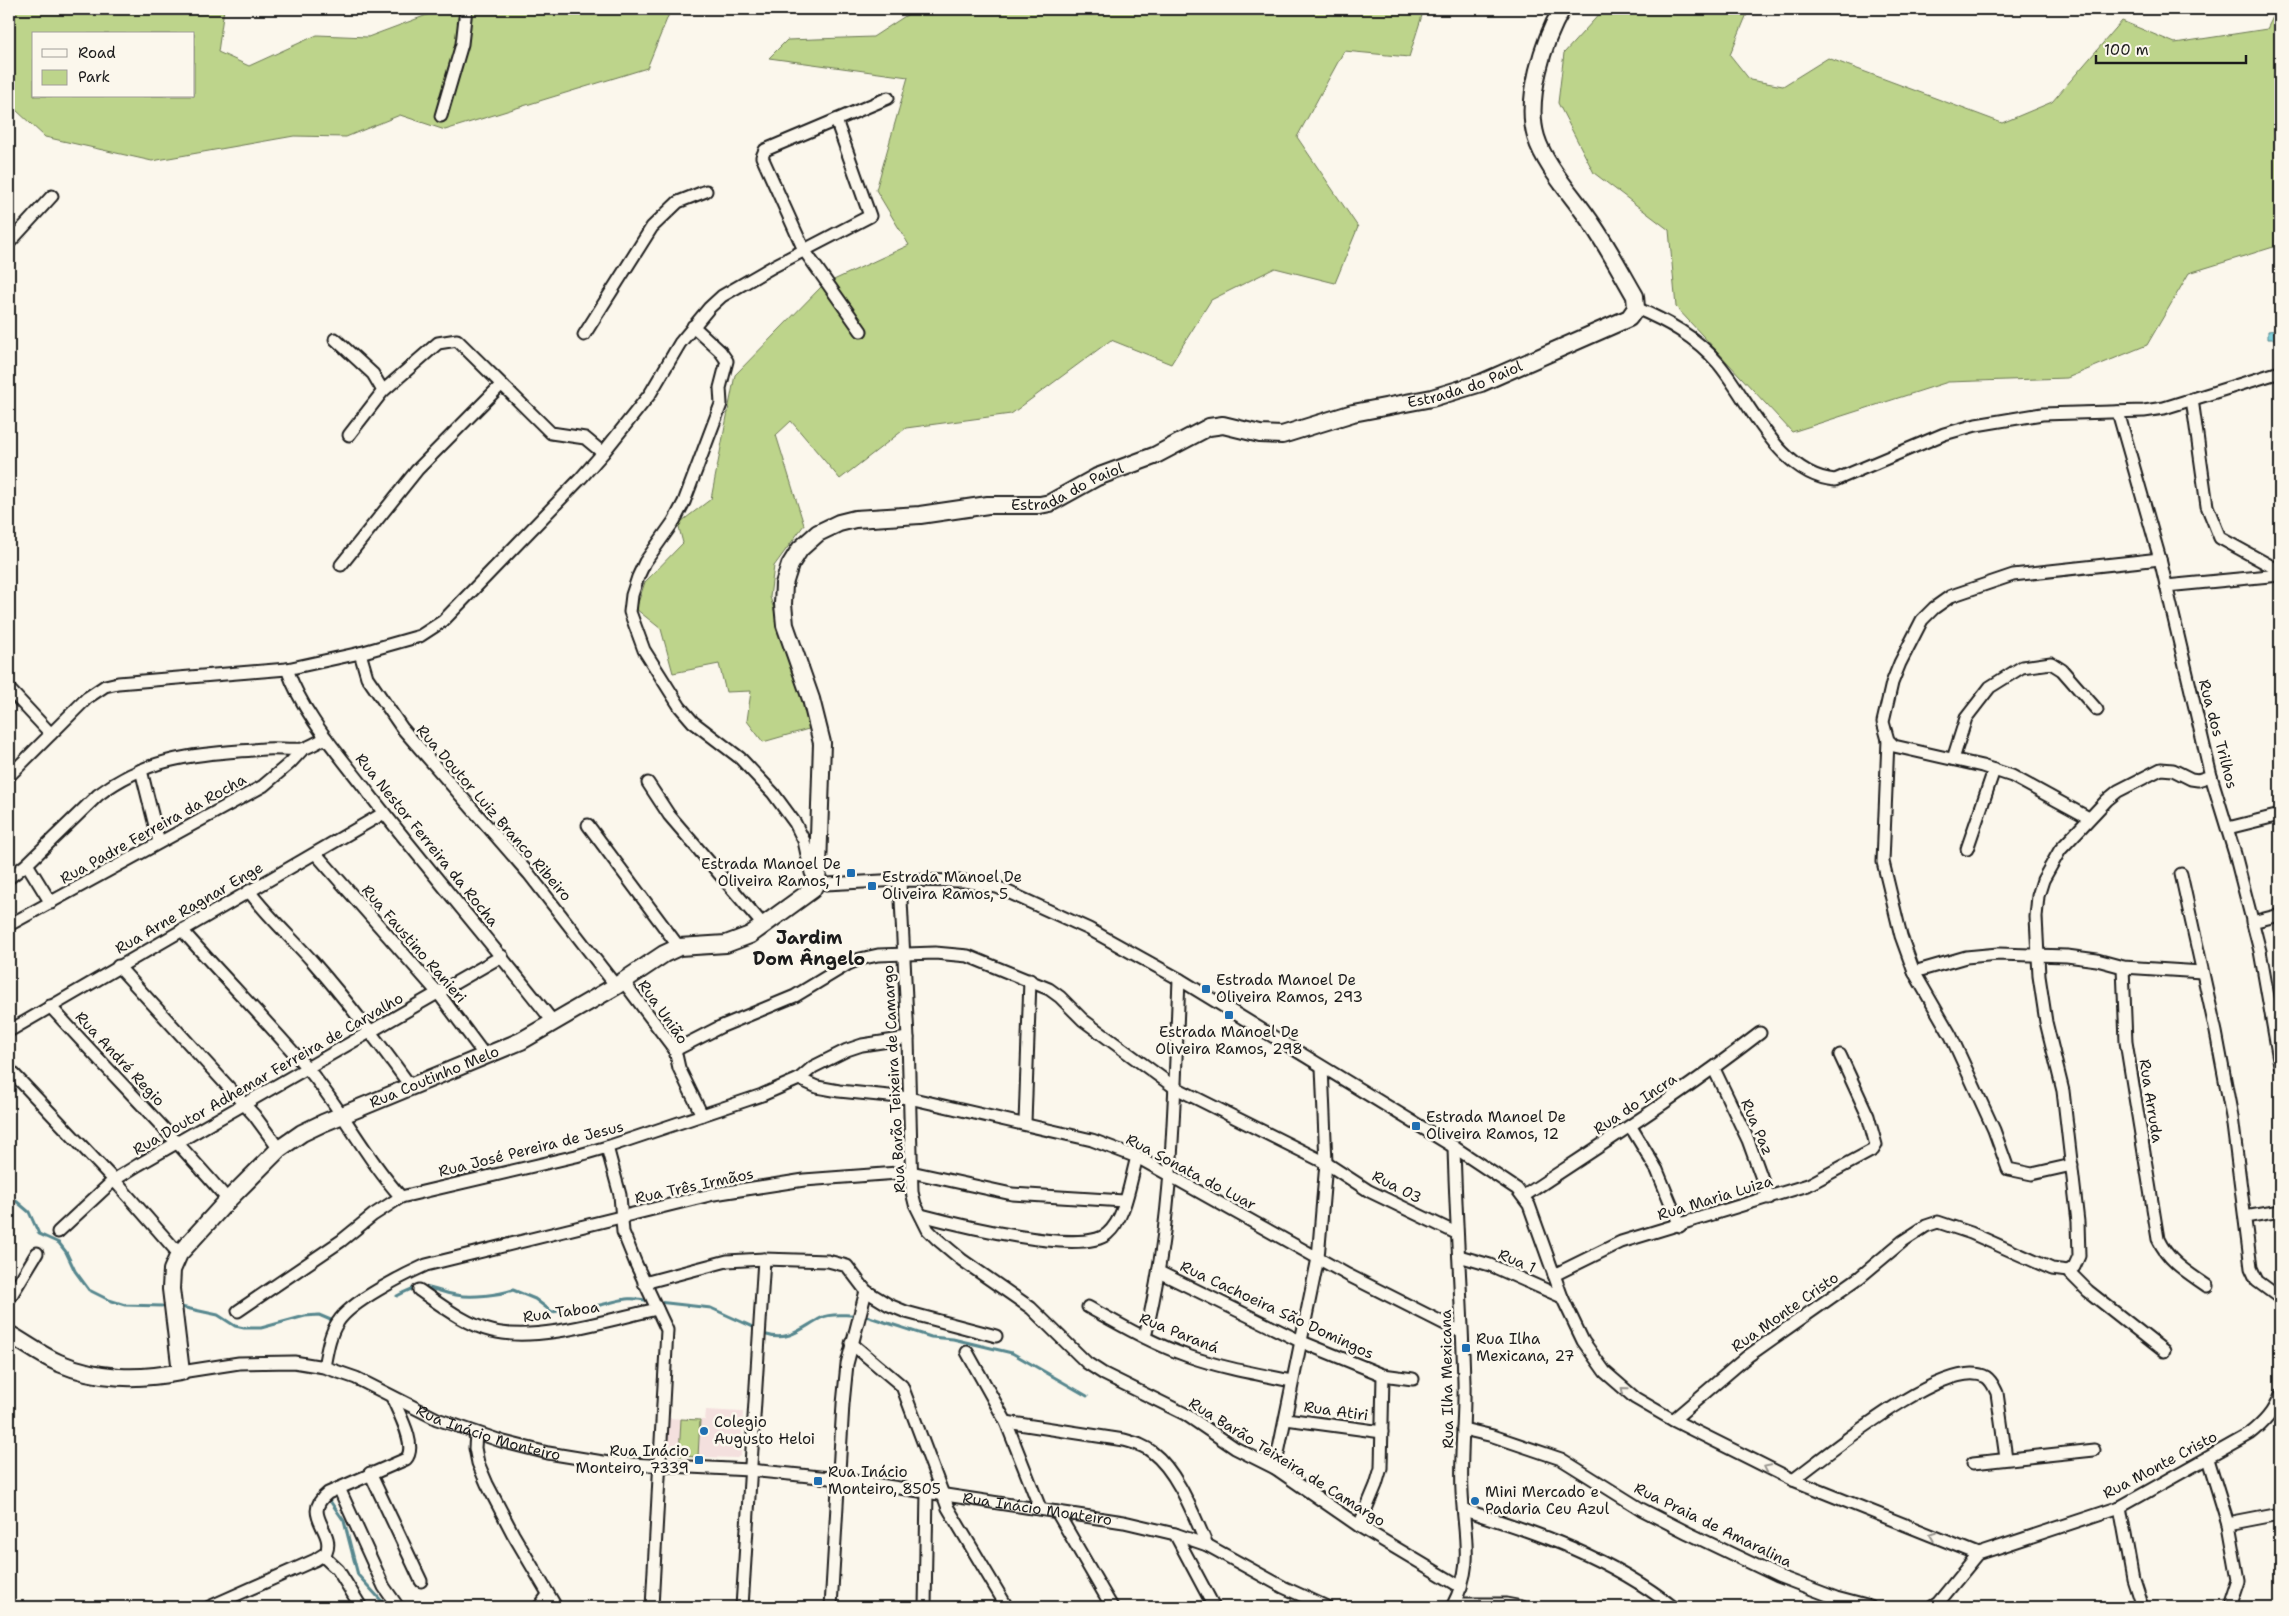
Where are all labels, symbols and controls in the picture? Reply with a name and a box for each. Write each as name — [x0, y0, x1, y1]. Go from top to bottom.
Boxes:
legend — [32, 32, 195, 98]
scale bar — [2096, 32, 2246, 64]
text: 100 m — [2104, 40, 2149, 60]
text: Road — [78, 43, 116, 63]
text: Park — [78, 67, 110, 87]
street label: Estrada do Paiol — [1406, 356, 1526, 412]
street label: Estrada do Paiol — [1011, 458, 1127, 515]
street label: Rua dos Trilhos — [2194, 677, 2242, 791]
street label: Rua Doutor Luiz Branco Ribeiro — [412, 721, 576, 905]
street label: Rua Nestor Ferreira da Rocha — [351, 749, 504, 931]
street label: Rua Padre Ferreira da Rocha — [56, 769, 250, 889]
place label: Estrada Manoel De Oliveira Ramos, 1 — [701, 854, 841, 891]
street label: Rua Arne Ragnar Enge — [111, 857, 267, 959]
marker: Estrada Manoel De Oliveira Ramos, 1 — [845, 867, 857, 879]
place label: Estrada Manoel De Oliveira Ramos, 5 — [882, 867, 1022, 904]
marker: Estrada Manoel De Oliveira Ramos, 5 — [866, 880, 878, 892]
street label: Rua Faustino Ranieri — [357, 881, 471, 1007]
district label: Jardim Dom Ângelo — [753, 926, 865, 971]
street label: Rua Barão Teixeira de Camargo — [878, 964, 910, 1194]
place label: Estrada Manoel De Oliveira Ramos, 293 — [1216, 970, 1363, 1007]
street label: Rua União — [634, 976, 692, 1048]
marker: Estrada Manoel De Oliveira Ramos, 293 — [1200, 983, 1212, 995]
street label: Rua Doutor Adhemar Ferreira de Carvalho — [129, 988, 407, 1160]
street label: Rua André Regio — [71, 1007, 169, 1111]
marker: Estrada Manoel De Oliveira Ramos, 298 — [1223, 1009, 1235, 1021]
place label: Estrada Manoel De Oliveira Ramos, 298 — [1155, 1022, 1303, 1059]
street label: Rua Coutinho Melo — [367, 1041, 502, 1113]
street label: Rua Arruda — [2135, 1058, 2168, 1145]
street label: Rua do Incra — [1590, 1068, 1681, 1139]
street label: Rua Paz — [1736, 1096, 1778, 1158]
place label: Estrada Manoel De Oliveira Ramos, 12 — [1426, 1107, 1566, 1144]
street label: Rua José Pereira de Jesus — [436, 1116, 626, 1182]
marker: Estrada Manoel De Oliveira Ramos, 12 — [1410, 1120, 1422, 1132]
street label: Rua Sonata do Luar — [1122, 1129, 1260, 1215]
street label: Rua Três Irmãos — [633, 1164, 755, 1208]
street label: Rua 03 — [1369, 1166, 1425, 1208]
street label: Rua Maria Luiza — [1655, 1171, 1776, 1225]
street label: Rua 1 — [1495, 1244, 1539, 1278]
street label: Rua Cachoeira São Domingos — [1177, 1256, 1377, 1364]
street label: Rua Monte Cristo — [1727, 1268, 1843, 1356]
street label: Rua Taboa — [522, 1297, 601, 1327]
street label: Rua Paraná — [1136, 1308, 1222, 1358]
street label: Rua Ilha Mexicana — [1436, 1309, 1458, 1449]
place label: Rua Ilha Mexicana, 27 — [1476, 1329, 1574, 1366]
marker: Rua Ilha Mexicana, 27 — [1460, 1342, 1472, 1354]
one-way arrow — [1621, 1386, 1630, 1395]
street label: Rua Barão Teixeira de Camargo — [1185, 1393, 1389, 1531]
street label: Rua Atiri — [1302, 1397, 1370, 1425]
street label: Rua Inácio Monteiro — [413, 1400, 562, 1465]
place label: Colegio Augusto Heloi — [714, 1412, 815, 1449]
marker: Colegio Augusto Heloi — [698, 1425, 710, 1437]
street label: Rua Monte Cristo — [2099, 1426, 2221, 1504]
place label: Rua Inácio Monteiro, 7339 — [575, 1441, 689, 1478]
marker: Rua Inácio Monteiro, 7339 — [693, 1454, 705, 1466]
place label: Rua Inácio Monteiro, 8505 — [828, 1462, 941, 1499]
one-way arrow — [1763, 1464, 1772, 1474]
marker: Rua Inácio Monteiro, 8505 — [812, 1475, 824, 1487]
street label: Rua Praia de Amaralina — [1631, 1478, 1796, 1572]
place label: Mini Mercado e Padaria Ceu Azul — [1485, 1482, 1610, 1519]
street label: Rua Inácio Monteiro — [961, 1488, 1113, 1530]
marker: Mini Mercado e Padaria Ceu Azul — [1469, 1495, 1481, 1507]
one-way arrow — [1929, 1532, 1938, 1542]

